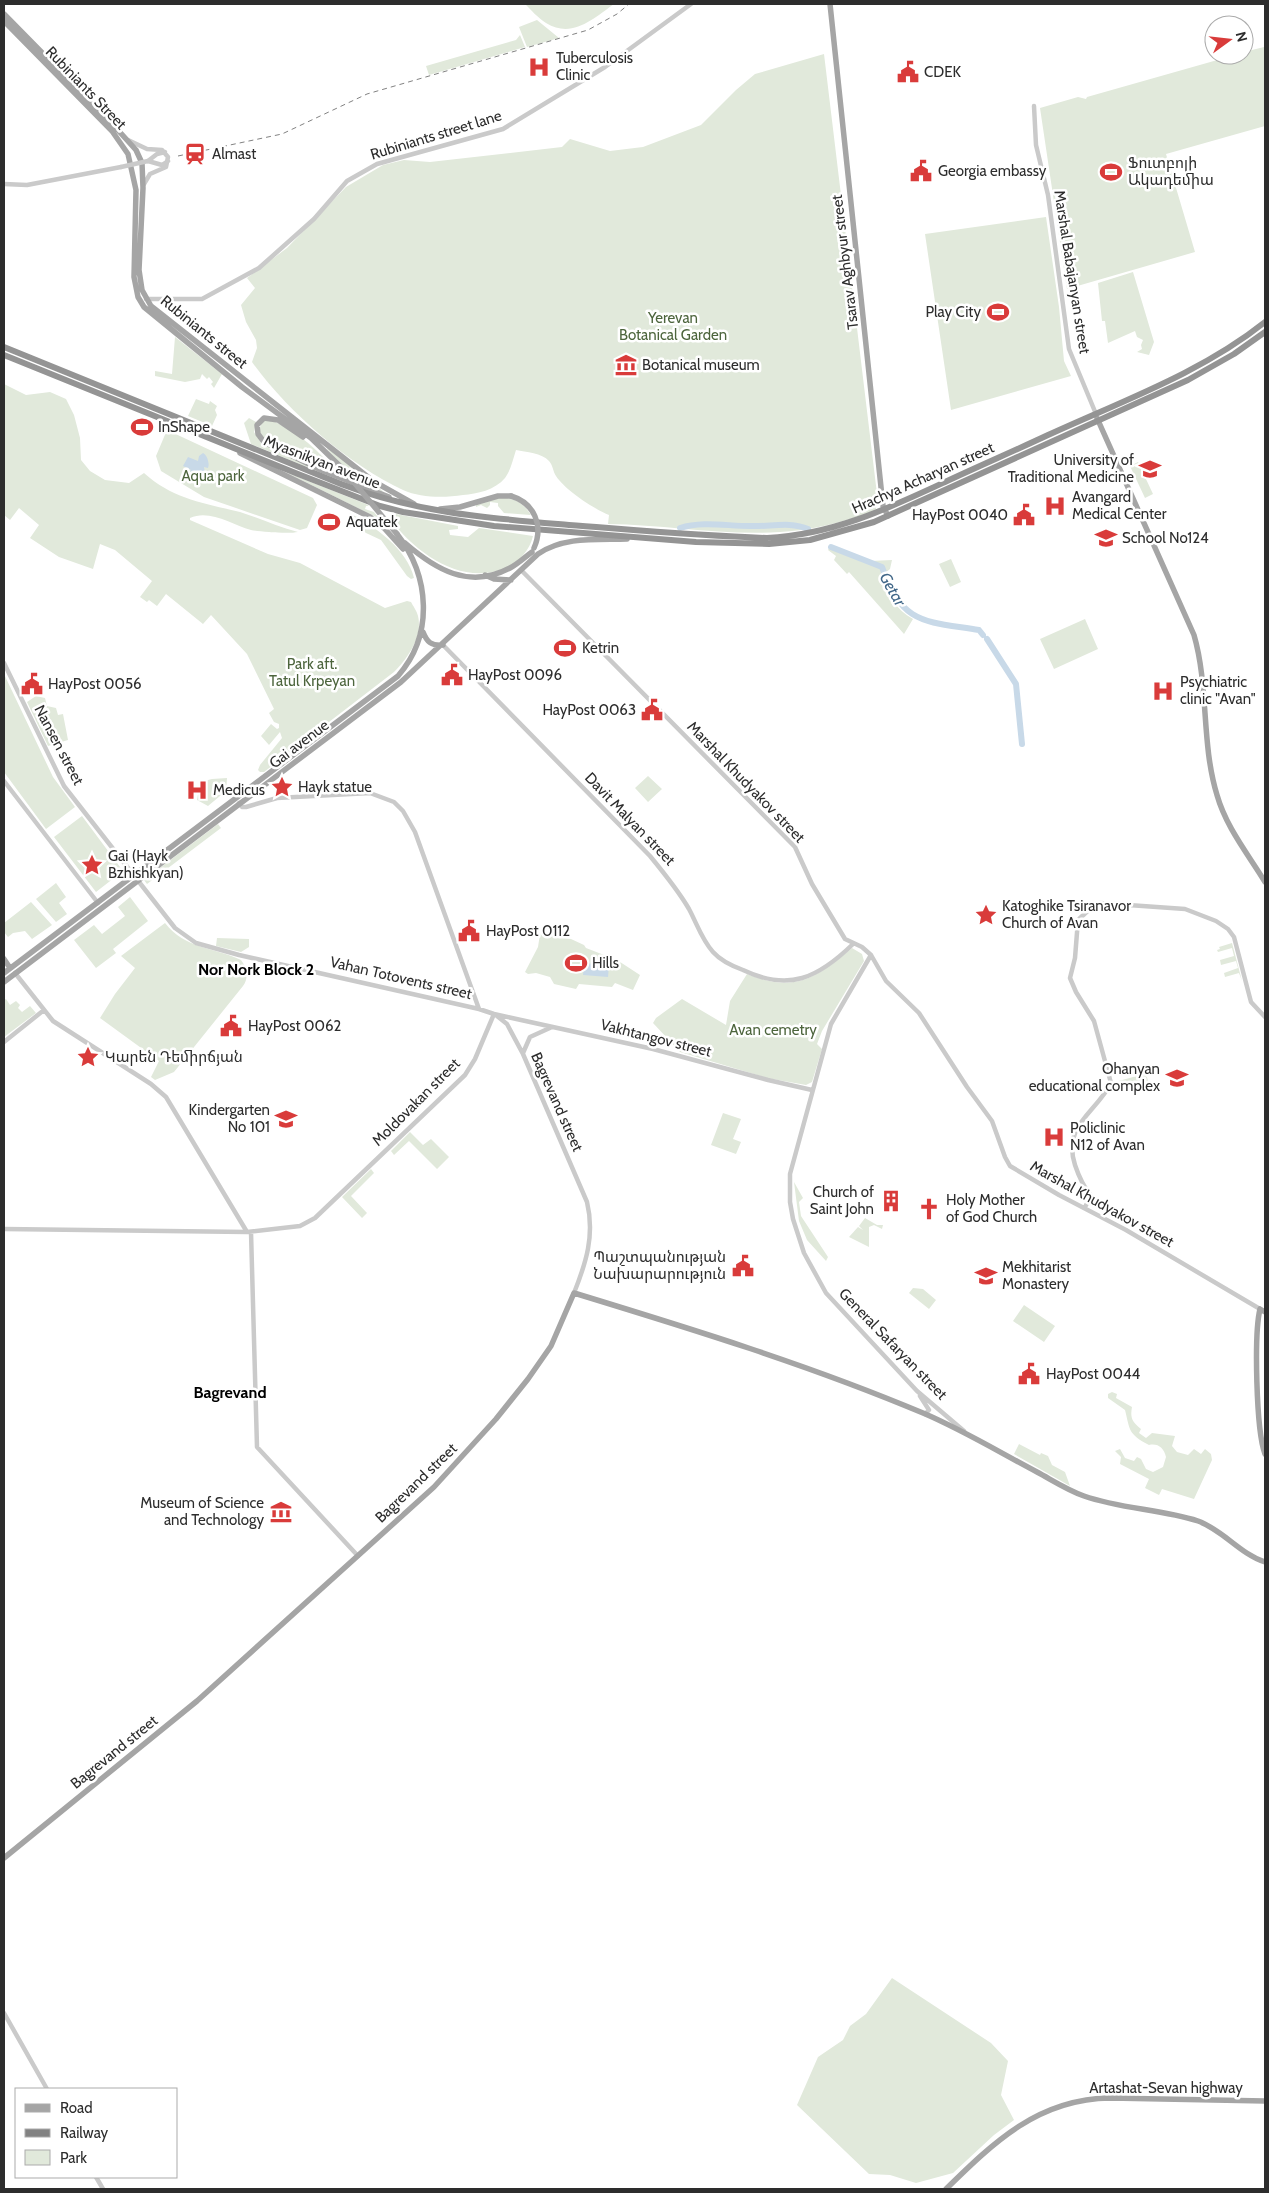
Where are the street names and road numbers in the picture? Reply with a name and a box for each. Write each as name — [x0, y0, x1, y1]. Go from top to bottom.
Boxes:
street label: Rubiniants Street — [42, 43, 130, 133]
street label: Rubiniants street lane — [368, 106, 504, 164]
street label: Marshal Babajanyan street — [1050, 189, 1094, 355]
street label: Tsarav Aghbyur street — [828, 194, 862, 330]
street label: Rubiniants street — [157, 292, 251, 372]
street label: Myasnikyan avenue — [261, 432, 383, 493]
street label: Hrachya Acharyan street — [849, 439, 997, 517]
street label: Nansen street — [30, 702, 88, 788]
street label: Gai avenue — [266, 716, 332, 772]
street label: Marshal Khudyakov street — [683, 718, 809, 846]
street label: Davit Malyan street — [581, 769, 679, 869]
street label: Vahan Totovents street — [328, 953, 474, 1003]
street label: Vakhtangov street — [599, 1016, 713, 1060]
street label: Bagrevand street — [527, 1050, 587, 1154]
street label: Moldovakan street — [368, 1054, 464, 1150]
street label: Marshal Khudyakov street — [1027, 1157, 1177, 1251]
street label: General Safaryan street — [835, 1285, 951, 1403]
street label: Bagrevand street — [371, 1440, 461, 1526]
street label: Bagrevand street — [67, 1711, 161, 1793]
street label: Artashat-Sevan highway — [1089, 2079, 1243, 2097]

